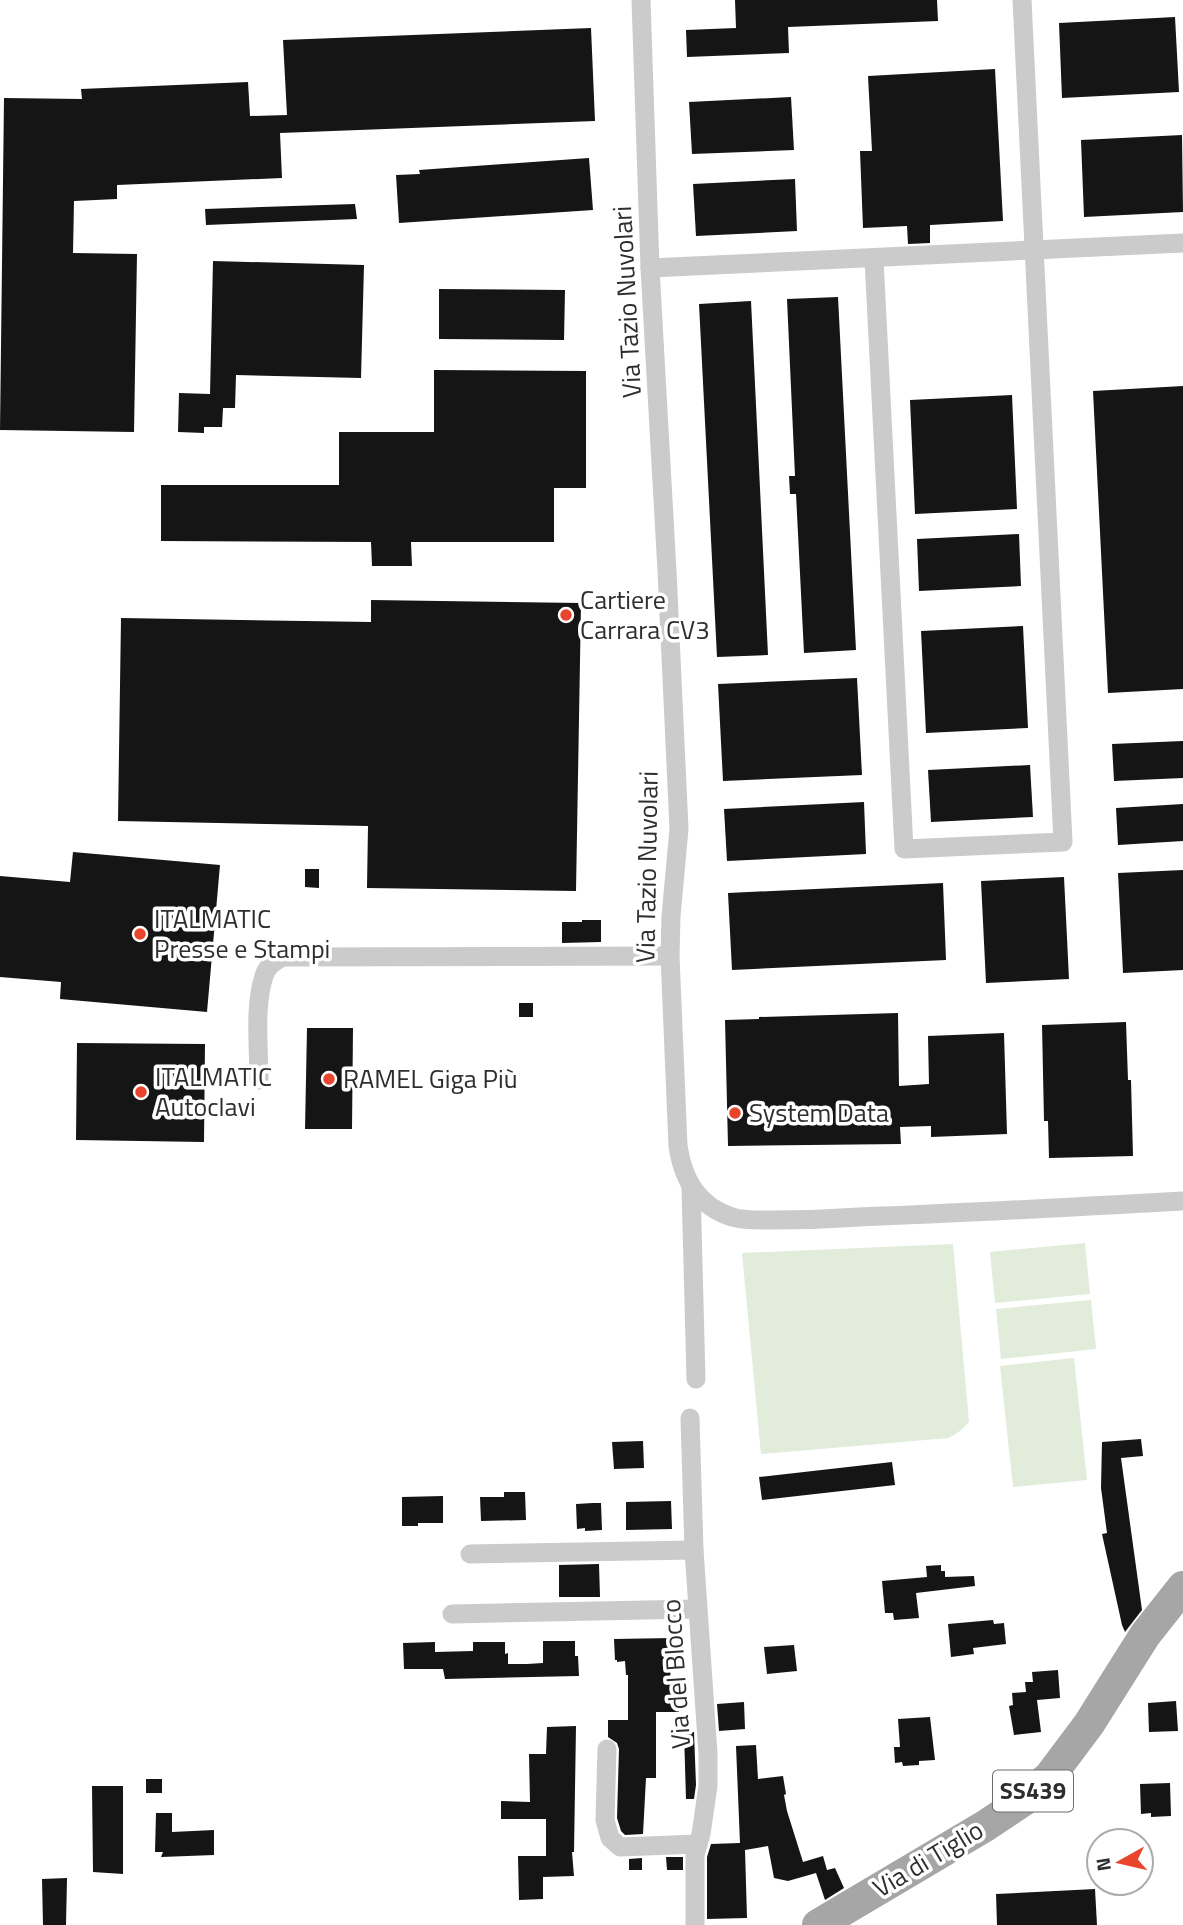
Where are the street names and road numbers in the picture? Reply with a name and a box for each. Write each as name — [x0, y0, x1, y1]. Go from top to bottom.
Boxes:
street label: Via Tazio Nuvolari — [602, 205, 651, 399]
street label: Via Tazio Nuvolari — [625, 771, 668, 963]
street label: Via del Blocco — [651, 1598, 700, 1750]
road number: SS439 — [993, 1770, 1073, 1812]
street label: Via di Tiglio — [865, 1810, 990, 1907]

